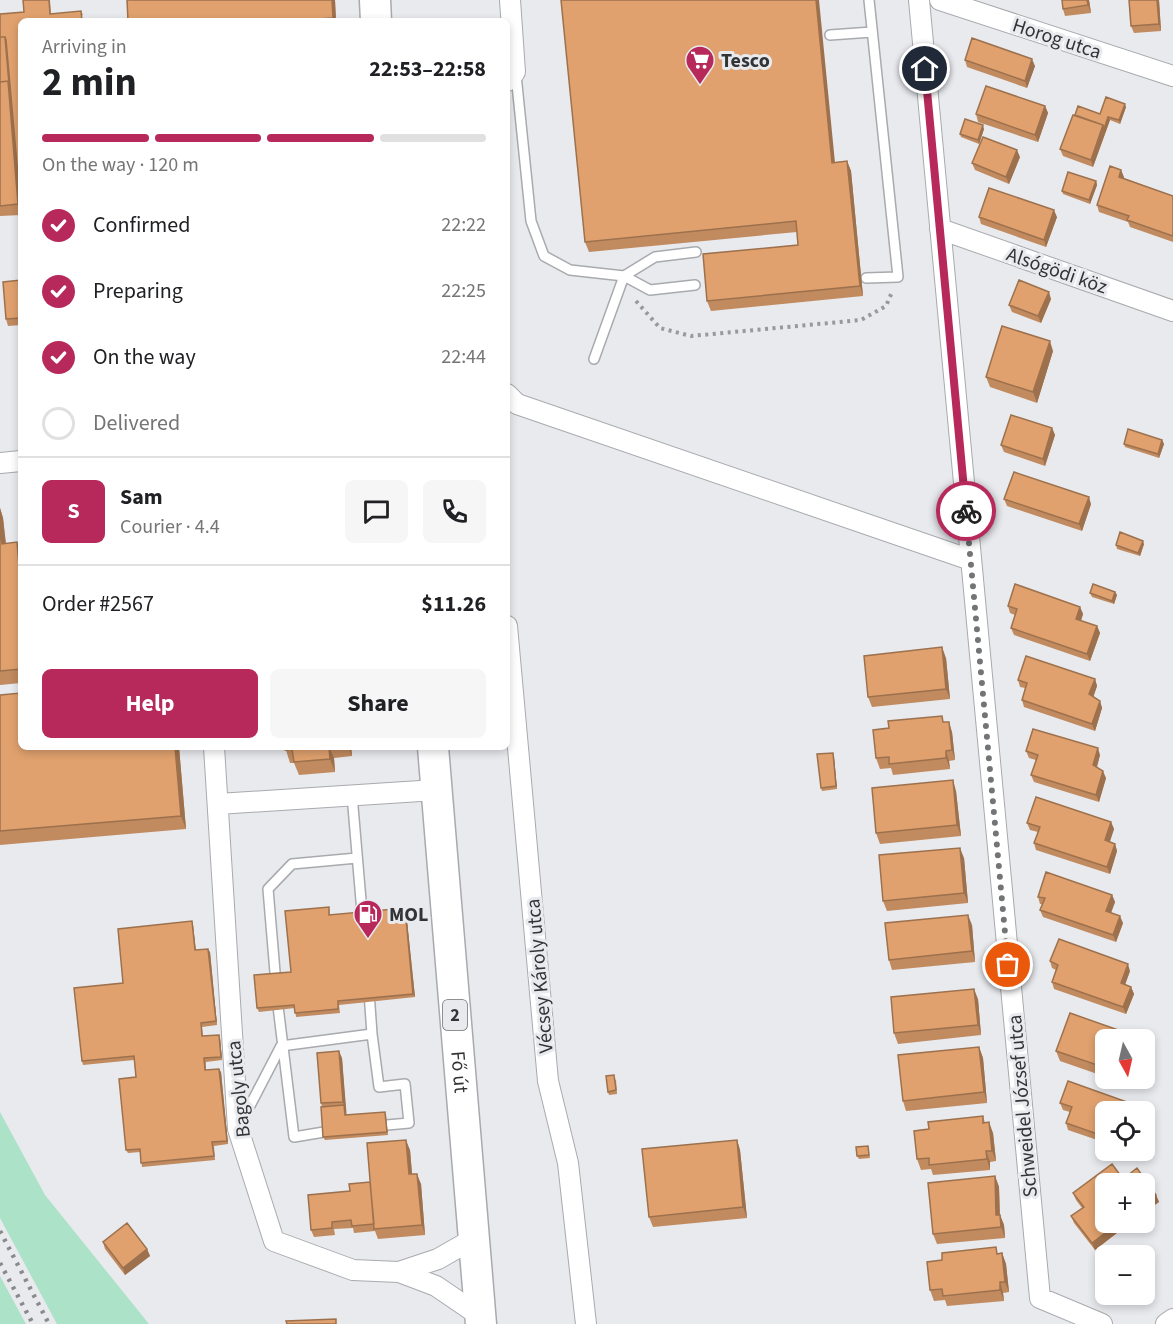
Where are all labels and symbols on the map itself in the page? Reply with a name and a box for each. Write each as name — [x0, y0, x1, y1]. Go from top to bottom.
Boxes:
street label: Horog utca — [1009, 11, 1105, 66]
pin — [899, 43, 950, 94]
supermarket icon: Tesco — [684, 44, 716, 86]
place label: Tesco — [721, 47, 770, 75]
street label: Alsógödi köz — [1003, 241, 1111, 301]
courier — [936, 481, 996, 541]
fuel station icon: MOL — [352, 898, 384, 940]
street label: Vécsey Károly utca — [519, 898, 561, 1054]
place label: MOL — [389, 901, 428, 929]
pin — [982, 939, 1033, 990]
road number: 2 — [443, 1000, 467, 1030]
street label: Schweidel József utca — [1001, 1013, 1045, 1198]
north arrow — [1095, 1029, 1155, 1089]
street label: Bagoly utca — [220, 1039, 258, 1139]
street label: Fő út — [443, 1050, 475, 1094]

